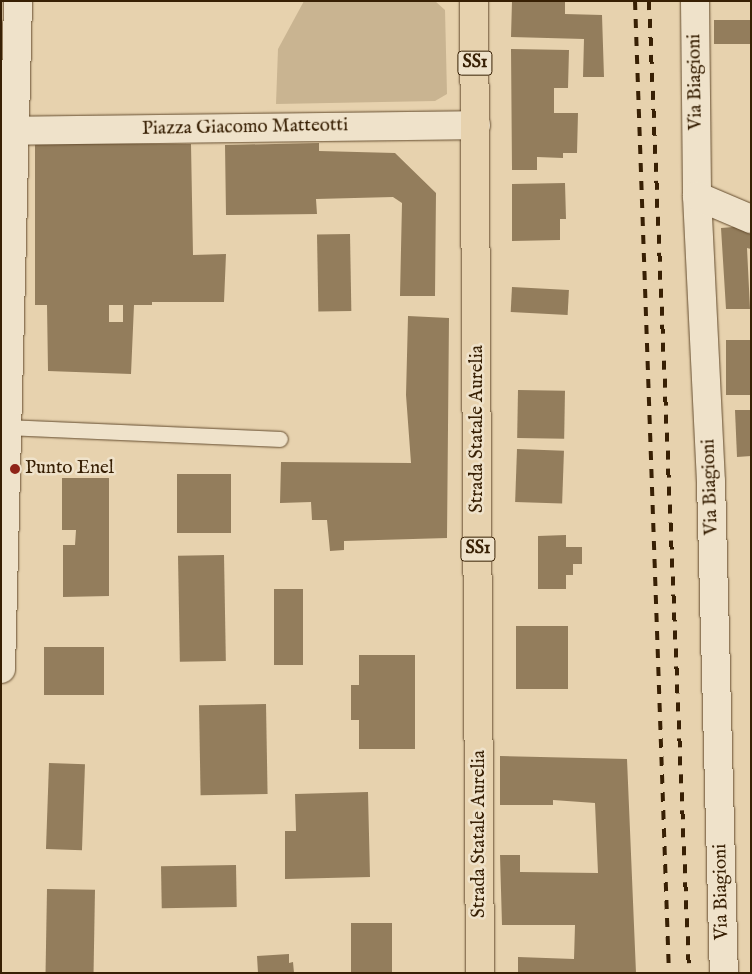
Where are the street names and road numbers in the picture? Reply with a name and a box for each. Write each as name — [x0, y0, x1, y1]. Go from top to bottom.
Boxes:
street label: Via Biagioni — [684, 34, 708, 130]
road number: SS1 — [456, 48, 494, 78]
street label: Piazza Giacomo Matteotti — [142, 115, 348, 141]
street label: Strada Statale Aurelia — [467, 345, 489, 513]
street label: Via Biagioni — [698, 438, 724, 536]
road number: SS1 — [459, 534, 497, 564]
street label: Strada Statale Aurelia — [469, 750, 491, 918]
street label: Via Biagioni — [710, 844, 734, 940]

